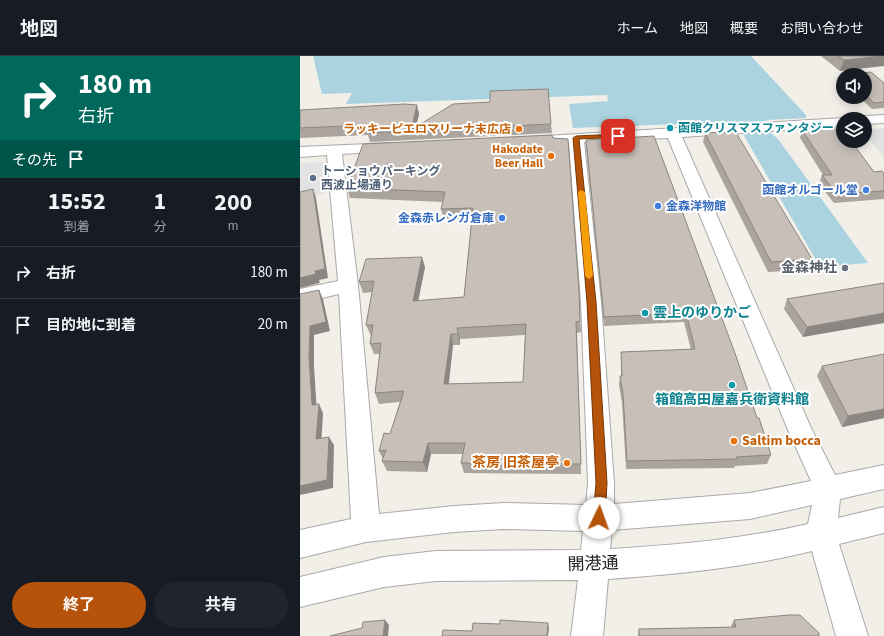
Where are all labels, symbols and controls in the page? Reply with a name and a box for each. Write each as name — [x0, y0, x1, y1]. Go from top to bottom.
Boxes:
text: 地図 — [20, 16, 58, 43]
text: ホーム — [616, 19, 658, 39]
text: 地図 — [680, 19, 708, 39]
text: 概要 — [730, 19, 758, 39]
text: お問い合わせ — [780, 19, 864, 39]
text: 180 m — [78, 64, 152, 104]
map controls — [836, 68, 872, 148]
button: sound — [836, 68, 872, 104]
icon: right — [12, 72, 64, 124]
text: 右折 — [78, 104, 114, 129]
button: layers — [836, 112, 872, 148]
pin — [601, 119, 635, 153]
place label: 函館クリスマスファンタジー — [678, 120, 834, 137]
place label: ラッキーピエロマリーナ末広店 — [343, 121, 511, 138]
marker: 函館クリスマスファンタジー — [665, 123, 675, 133]
marker: ラッキーピエロマリーナ末広店 — [514, 124, 524, 134]
icon: arrive — [607, 125, 629, 147]
place label: Hakodate Beer Hall — [492, 141, 544, 172]
icon: arrive — [65, 148, 87, 170]
text: その先 — [12, 150, 57, 171]
marker: Hakodate Beer Hall — [546, 151, 556, 161]
place label: トーショウパーキング 西波止場通り — [321, 163, 440, 194]
marker: トーショウパーキング 西波止場通り — [308, 173, 318, 183]
place label: 函館オルゴール堂 — [762, 182, 858, 199]
text: 15:52 — [48, 184, 106, 219]
text: 1 — [154, 184, 166, 219]
text: 200 — [214, 185, 252, 220]
marker: 函館オルゴール堂 — [861, 185, 871, 195]
place label: 金森洋物館 — [666, 198, 726, 215]
marker: 金森洋物館 — [653, 201, 663, 211]
place label: 金森赤レンガ倉庫 — [398, 210, 494, 227]
marker: 金森赤レンガ倉庫 — [497, 213, 507, 223]
text: m — [228, 217, 239, 235]
text: 到着 — [64, 218, 90, 236]
text: 分 — [153, 218, 166, 236]
place label: 金森神社 — [781, 258, 837, 278]
icon: right — [12, 262, 34, 284]
text: 180 m — [250, 262, 288, 283]
text: 右折 — [46, 263, 76, 284]
marker: 金森神社 — [840, 263, 850, 273]
place label: 雲上のゆりかご — [653, 303, 751, 323]
marker: 雲上のゆりかご — [640, 308, 650, 318]
icon: arrive — [12, 314, 34, 336]
text: 20 m — [258, 314, 288, 335]
text: 目的地に到着 — [46, 315, 136, 336]
marker: 箱館高田屋嘉兵衛資料館 — [727, 380, 737, 390]
place label: 箱館高田屋嘉兵衛資料館 — [655, 390, 809, 410]
place label: Saltim bocca — [742, 431, 821, 451]
marker: Saltim bocca — [729, 436, 739, 446]
place label: 茶房 旧茶屋亭 — [472, 453, 559, 473]
marker: 茶房 旧茶屋亭 — [562, 458, 572, 468]
position arrow — [578, 497, 620, 539]
street label: 開港通 — [567, 551, 619, 577]
button: 終了 — [12, 582, 146, 628]
button: 共有 — [154, 582, 288, 628]

